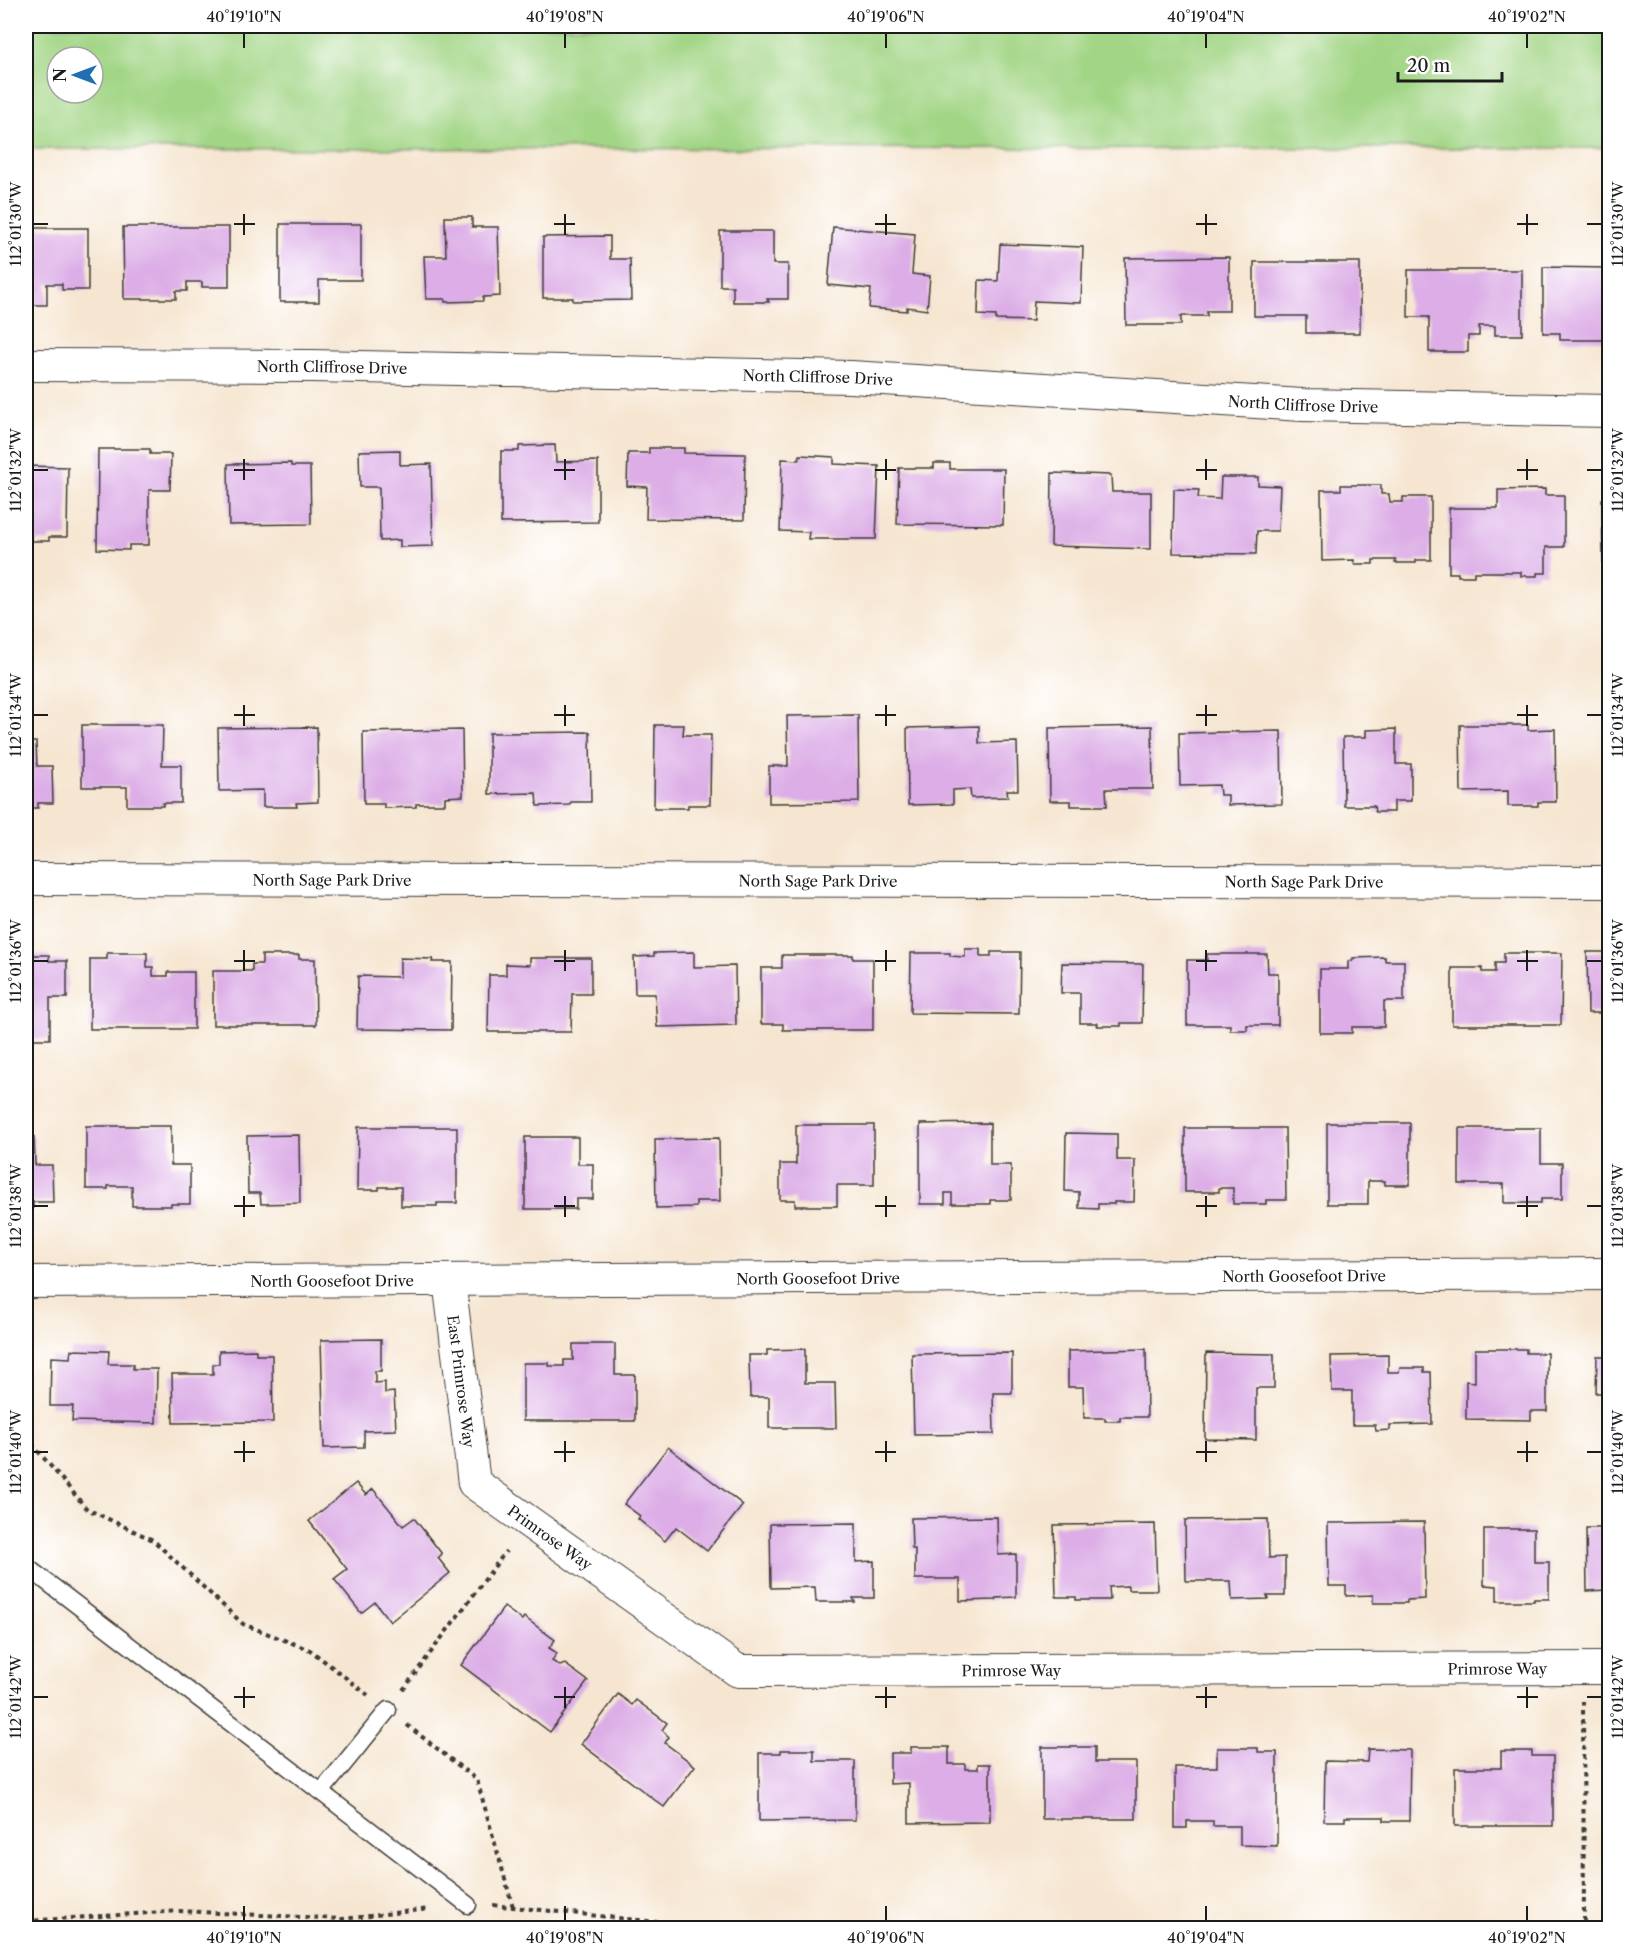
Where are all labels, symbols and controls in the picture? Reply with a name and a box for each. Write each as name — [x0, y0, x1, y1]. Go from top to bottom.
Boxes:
text: 40°19'10"N — [206, 7, 282, 26]
text: 40°19'08"N — [526, 7, 604, 26]
text: 40°19'06"N — [847, 7, 925, 26]
text: 40°19'04"N — [1167, 7, 1245, 26]
text: 40°19'02"N — [1488, 7, 1566, 26]
north arrow — [45, 45, 105, 105]
scale bar — [1398, 45, 1502, 83]
text: 20 m — [1407, 55, 1451, 77]
text: N — [50, 68, 70, 82]
text: 112°01'30"W — [6, 181, 25, 266]
text: 112°01'30"W — [1608, 181, 1627, 266]
street label: North Cliffrose Drive — [257, 356, 407, 377]
street label: North Cliffrose Drive — [742, 365, 894, 389]
street label: North Cliffrose Drive — [1227, 391, 1378, 416]
text: 112°01'32"W — [6, 427, 25, 512]
text: 112°01'32"W — [1608, 427, 1627, 512]
text: 112°01'34"W — [6, 672, 25, 757]
text: 112°01'34"W — [1608, 672, 1627, 757]
street label: North Sage Park Drive — [253, 870, 411, 889]
street label: North Sage Park Drive — [739, 871, 897, 890]
street label: North Sage Park Drive — [1225, 872, 1383, 891]
text: 112°01'36"W — [6, 918, 25, 1003]
text: 112°01'36"W — [1608, 918, 1627, 1003]
text: 112°01'38"W — [6, 1163, 25, 1248]
text: 112°01'38"W — [1608, 1163, 1627, 1248]
street label: North Goosefoot Drive — [1222, 1266, 1386, 1285]
street label: North Goosefoot Drive — [736, 1268, 900, 1288]
street label: North Goosefoot Drive — [250, 1271, 414, 1290]
street label: East Primrose Way — [444, 1314, 479, 1449]
text: 112°01'40"W — [6, 1409, 25, 1494]
text: 112°01'40"W — [1608, 1409, 1627, 1494]
street label: Primrose Way — [504, 1501, 597, 1574]
text: 112°01'42"W — [6, 1655, 25, 1739]
text: 112°01'42"W — [1608, 1655, 1627, 1739]
street label: Primrose Way — [1448, 1659, 1548, 1678]
street label: Primrose Way — [962, 1660, 1062, 1680]
text: 40°19'10"N — [206, 1928, 282, 1947]
text: 40°19'08"N — [526, 1928, 604, 1947]
text: 40°19'06"N — [847, 1928, 925, 1947]
text: 40°19'04"N — [1167, 1928, 1245, 1947]
text: 40°19'02"N — [1488, 1928, 1566, 1947]

